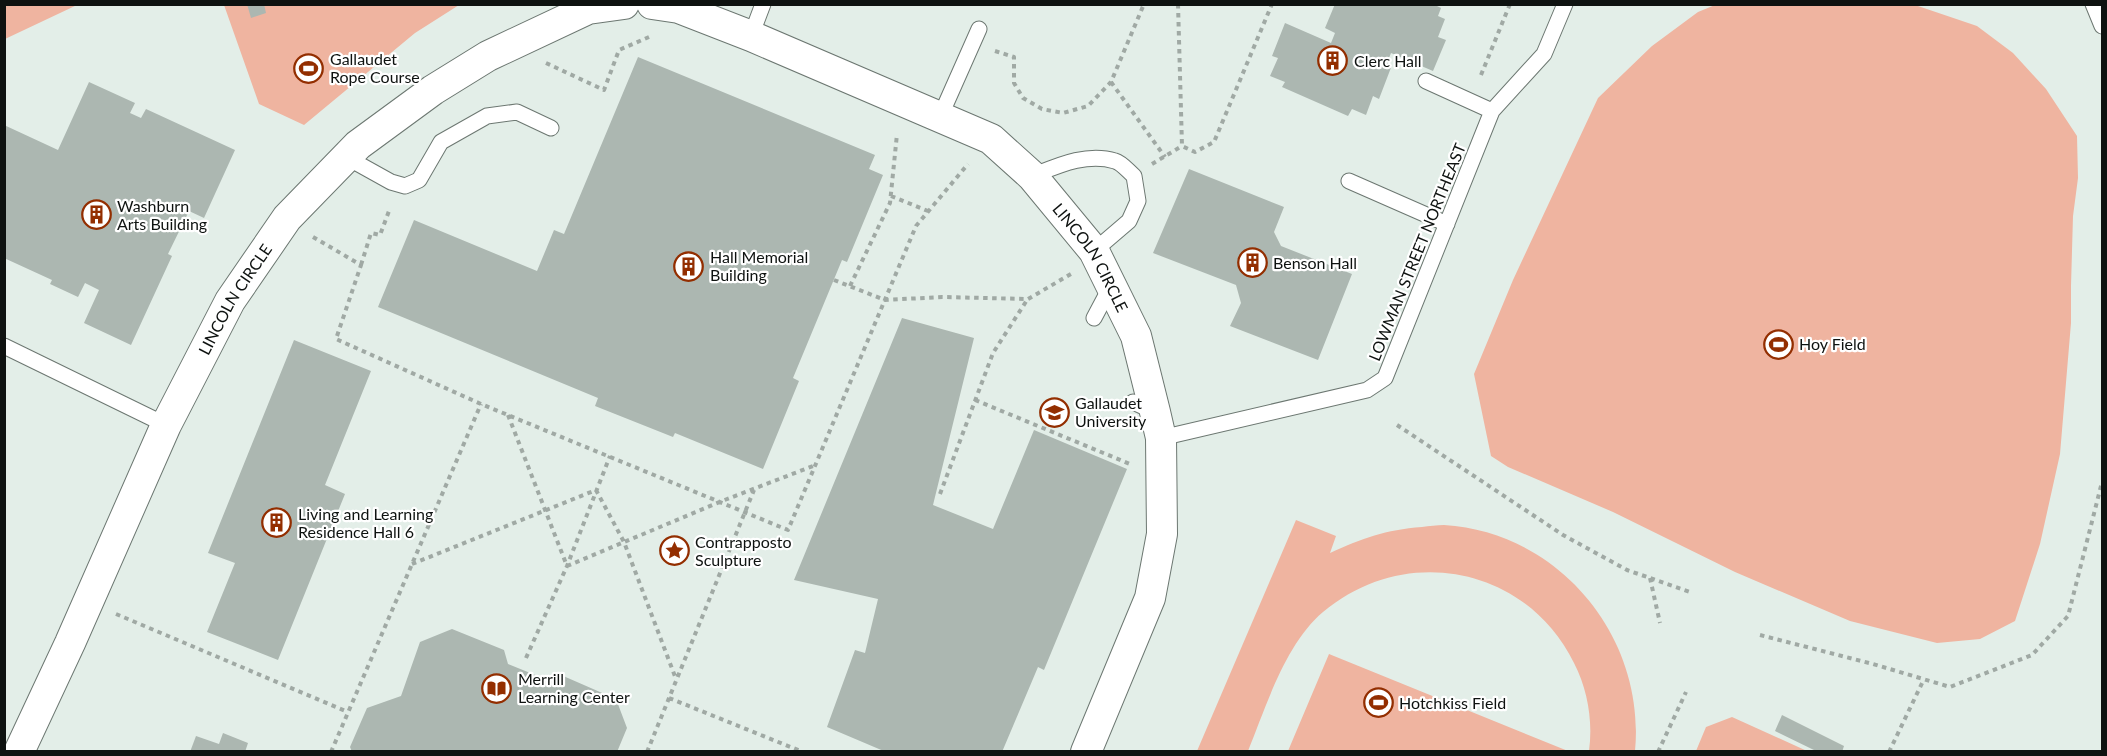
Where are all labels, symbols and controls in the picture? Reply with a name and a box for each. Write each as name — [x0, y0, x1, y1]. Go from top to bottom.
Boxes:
building icon: Clerc Hall — [1317, 45, 1349, 77]
place label: Gallaudet Rope Course — [330, 49, 420, 86]
place label: Clerc Hall — [1354, 51, 1422, 70]
sports icon: Gallaudet Rope Course — [293, 52, 325, 84]
street label: LOWMAN STREET NORTHEAST — [1364, 140, 1469, 363]
place label: Washburn Arts Building — [117, 196, 207, 233]
building icon: Washburn Arts Building — [80, 199, 112, 231]
street label: LINCOLN CIRCLE — [1049, 199, 1133, 315]
street label: LINCOLN CIRCLE — [194, 240, 275, 358]
place label: Hall Memorial Building — [710, 247, 808, 284]
building icon: Benson Hall — [1236, 247, 1268, 279]
building icon: Hall Memorial Building — [673, 250, 705, 282]
place label: Benson Hall — [1273, 253, 1357, 272]
sports icon: Hoy Field — [1762, 328, 1794, 360]
place label: Hoy Field — [1799, 334, 1866, 353]
place label: Gallaudet University — [1075, 393, 1147, 430]
school or university icon: Gallaudet University — [1038, 396, 1070, 428]
place label: Living and Learning Residence Hall 6 — [298, 504, 433, 541]
building icon: Living and Learning Residence Hall 6 — [261, 507, 293, 539]
place label: Contrapposto Sculpture — [695, 532, 792, 569]
place icon: Contrapposto Sculpture — [658, 535, 690, 567]
place label: Merrill Learning Center — [518, 669, 630, 706]
library icon: Merrill Learning Center — [481, 672, 513, 704]
sports icon: Hotchkiss Field — [1362, 687, 1394, 719]
place label: Hotchkiss Field — [1399, 693, 1506, 712]

